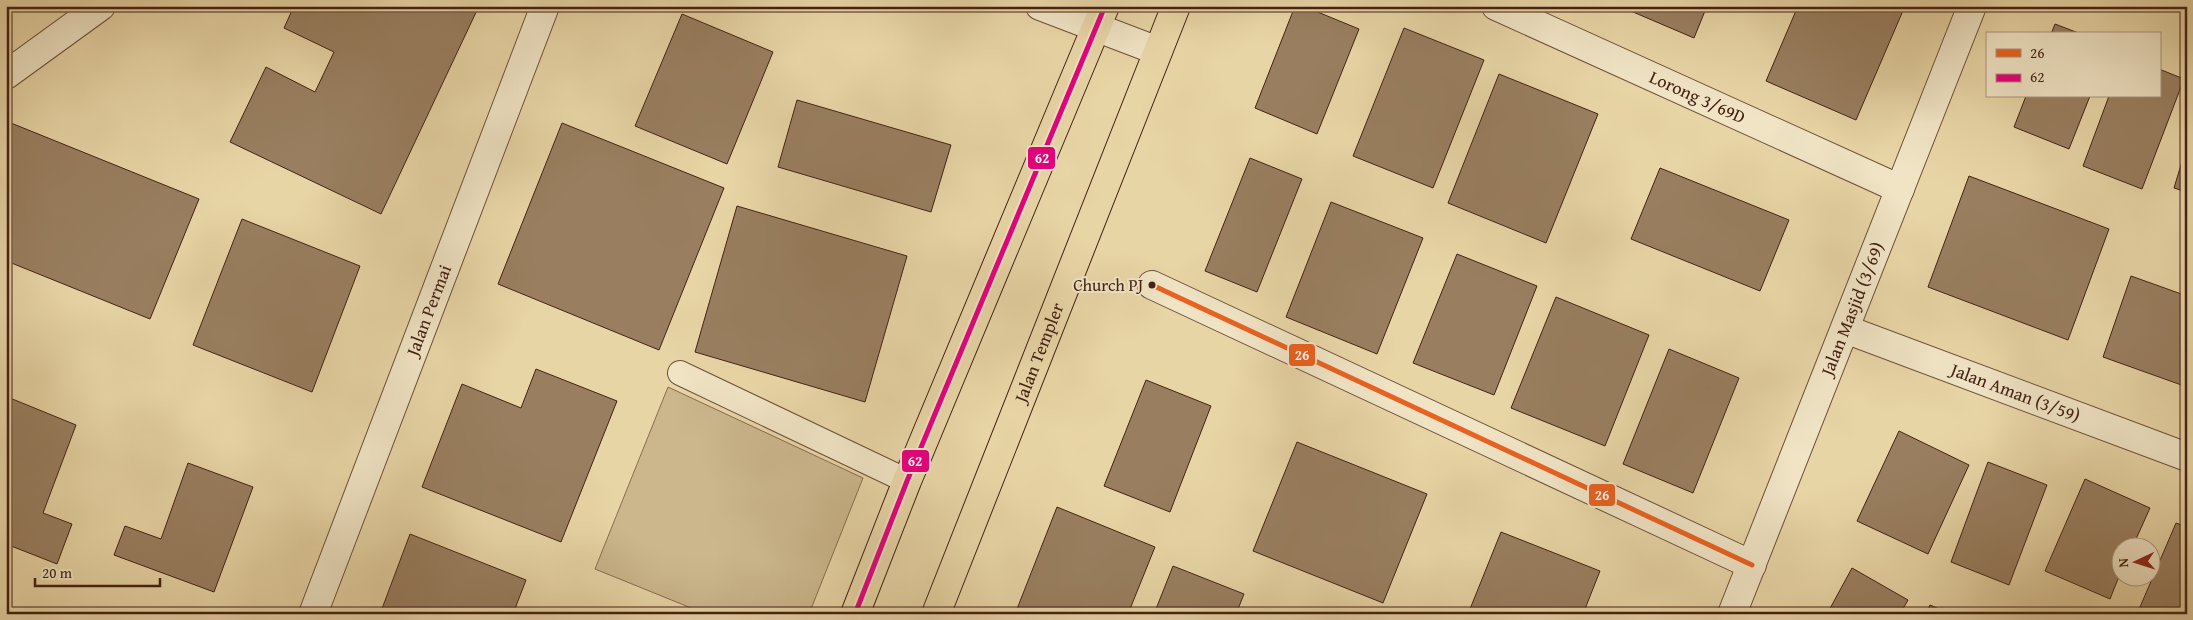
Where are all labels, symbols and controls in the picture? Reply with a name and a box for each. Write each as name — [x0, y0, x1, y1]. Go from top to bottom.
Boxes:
legend — [1986, 32, 2160, 98]
text: 26 — [2030, 42, 2044, 63]
street label: Lorong 3/69D — [1645, 63, 1750, 130]
text: 62 — [2030, 66, 2044, 87]
line badge: 62 — [1027, 146, 1056, 170]
text: 62 — [1035, 148, 1049, 168]
street label: Jalan Masjid (3/69) — [1813, 238, 1891, 382]
street label: Jalan Permai — [398, 261, 458, 362]
place label: Church PJ — [1073, 272, 1143, 297]
marker: Church PJ — [1147, 280, 1157, 290]
street label: Jalan Templer — [1006, 298, 1071, 408]
line badge: 26 — [1288, 343, 1316, 367]
text: 26 — [1295, 345, 1309, 365]
street label: Jalan Aman (3/59) — [1945, 355, 2084, 429]
line badge: 62 — [901, 449, 930, 473]
text: 62 — [908, 451, 922, 471]
line badge: 26 — [1588, 483, 1616, 507]
text: 26 — [1595, 485, 1609, 505]
north arrow — [2110, 538, 2160, 588]
scale bar — [35, 555, 160, 587]
text: N — [2113, 557, 2133, 568]
text: 20 m — [42, 562, 73, 583]

